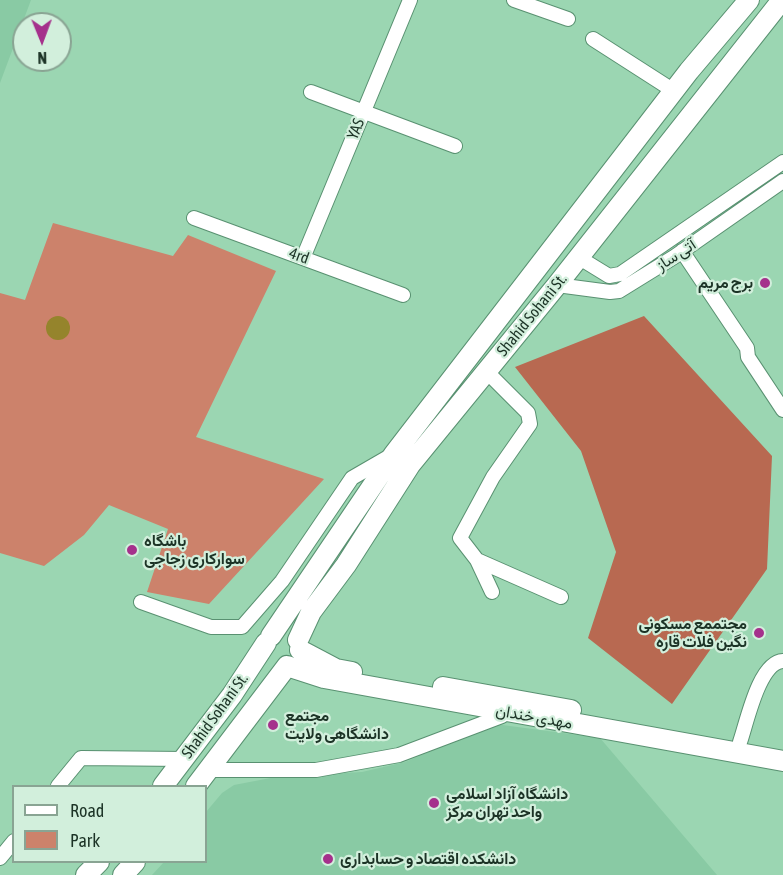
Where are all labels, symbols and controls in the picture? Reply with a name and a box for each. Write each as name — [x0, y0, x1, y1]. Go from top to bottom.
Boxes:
north arrow — [12, 12, 72, 72]
text: N — [37, 49, 47, 67]
street label: YAS — [343, 116, 369, 142]
street label: آتی ساز — [652, 235, 700, 275]
street label: 4rd — [286, 244, 312, 268]
street label: Shahid Sohani St. — [493, 270, 571, 360]
place label: برج مریم — [698, 273, 753, 293]
marker: برج مریم — [758, 276, 772, 290]
place label: باشگاه سواركاری زجاجی — [144, 531, 245, 569]
marker: باشگاه سواركاری زجاجی — [125, 543, 139, 557]
place label: مجتممع مسکونی نگین فلات قاره — [639, 614, 747, 652]
marker: مجتممع مسکونی نگین فلات قاره — [752, 626, 766, 640]
street label: Shahid Sohani St. — [178, 670, 252, 762]
street label: مهدی خندان — [494, 701, 574, 733]
place label: مجتمع دانشگاهی ولایت — [285, 706, 389, 744]
marker: مجتمع دانشگاهی ولایت — [266, 718, 280, 732]
place label: دانشگاه آزاد اسلامی واحد تهران مرکز — [446, 784, 568, 822]
legend — [12, 785, 207, 863]
marker: دانشگاه آزاد اسلامی واحد تهران مرکز — [427, 796, 441, 810]
text: Road — [70, 800, 104, 821]
text: Park — [70, 830, 100, 851]
place label: دانشکده اقتصاد و حسابداری — [340, 849, 516, 869]
marker: دانشکده اقتصاد و حسابداری — [321, 852, 335, 866]

